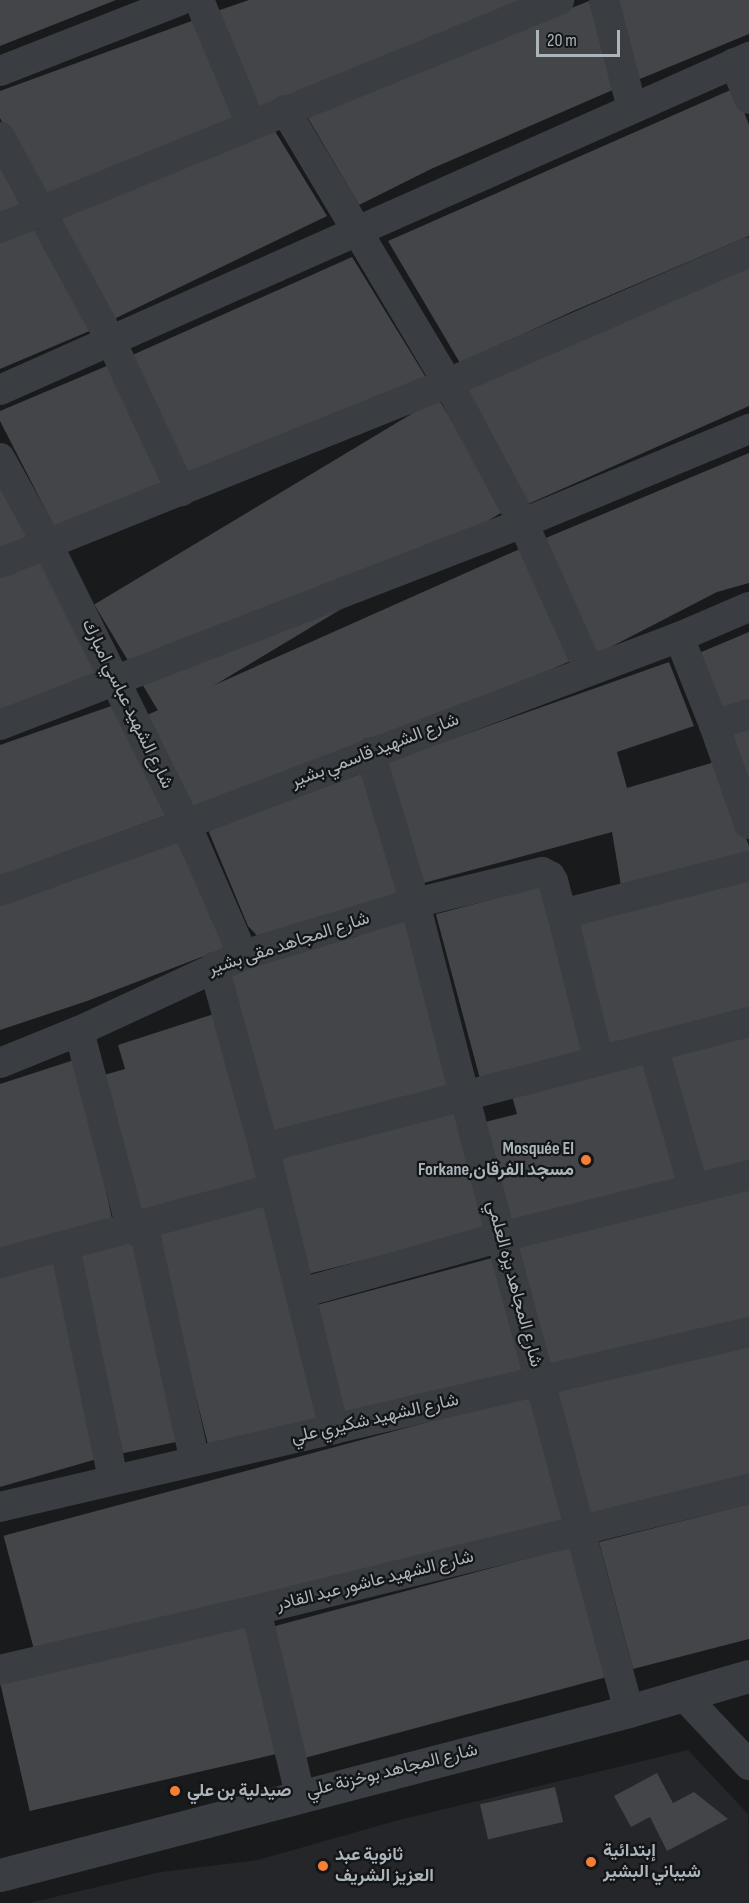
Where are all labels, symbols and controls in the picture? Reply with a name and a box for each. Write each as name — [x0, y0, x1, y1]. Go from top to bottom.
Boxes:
scale bar — [539, 18, 623, 56]
text: 20 m — [547, 30, 577, 51]
street label: شارع الشهيد عباسي امبارك — [76, 616, 178, 792]
street label: شارع الشهيد قاسمي بشير — [288, 709, 462, 793]
street label: شارع المجاهد مقى بشير — [206, 908, 372, 980]
place label: Mosquée El Forkane,مسجد الفرقان — [418, 1139, 574, 1182]
marker: Mosquée El Forkane,مسجد الفرقان — [579, 1153, 593, 1167]
street label: شارع المجاهد يزه العلمي — [481, 1198, 547, 1370]
street label: شارع الشهيد شكيري علي — [289, 1389, 461, 1449]
street label: شارع الشهيد عاشور عبد القادر — [274, 1546, 476, 1616]
street label: شارع المجاهد بوخزنة علي — [304, 1739, 480, 1803]
place label: صيدلية بن علي — [187, 1780, 291, 1802]
marker: صيدلية بن علي — [168, 1784, 182, 1798]
place label: إبتدائية شيباني البشير — [603, 1841, 701, 1884]
place label: ثانوية عبد العزيز الشريف — [335, 1845, 434, 1888]
marker: إبتدائية شيباني البشير — [584, 1855, 598, 1869]
marker: ثانوية عبد العزيز الشريف — [316, 1859, 330, 1873]

